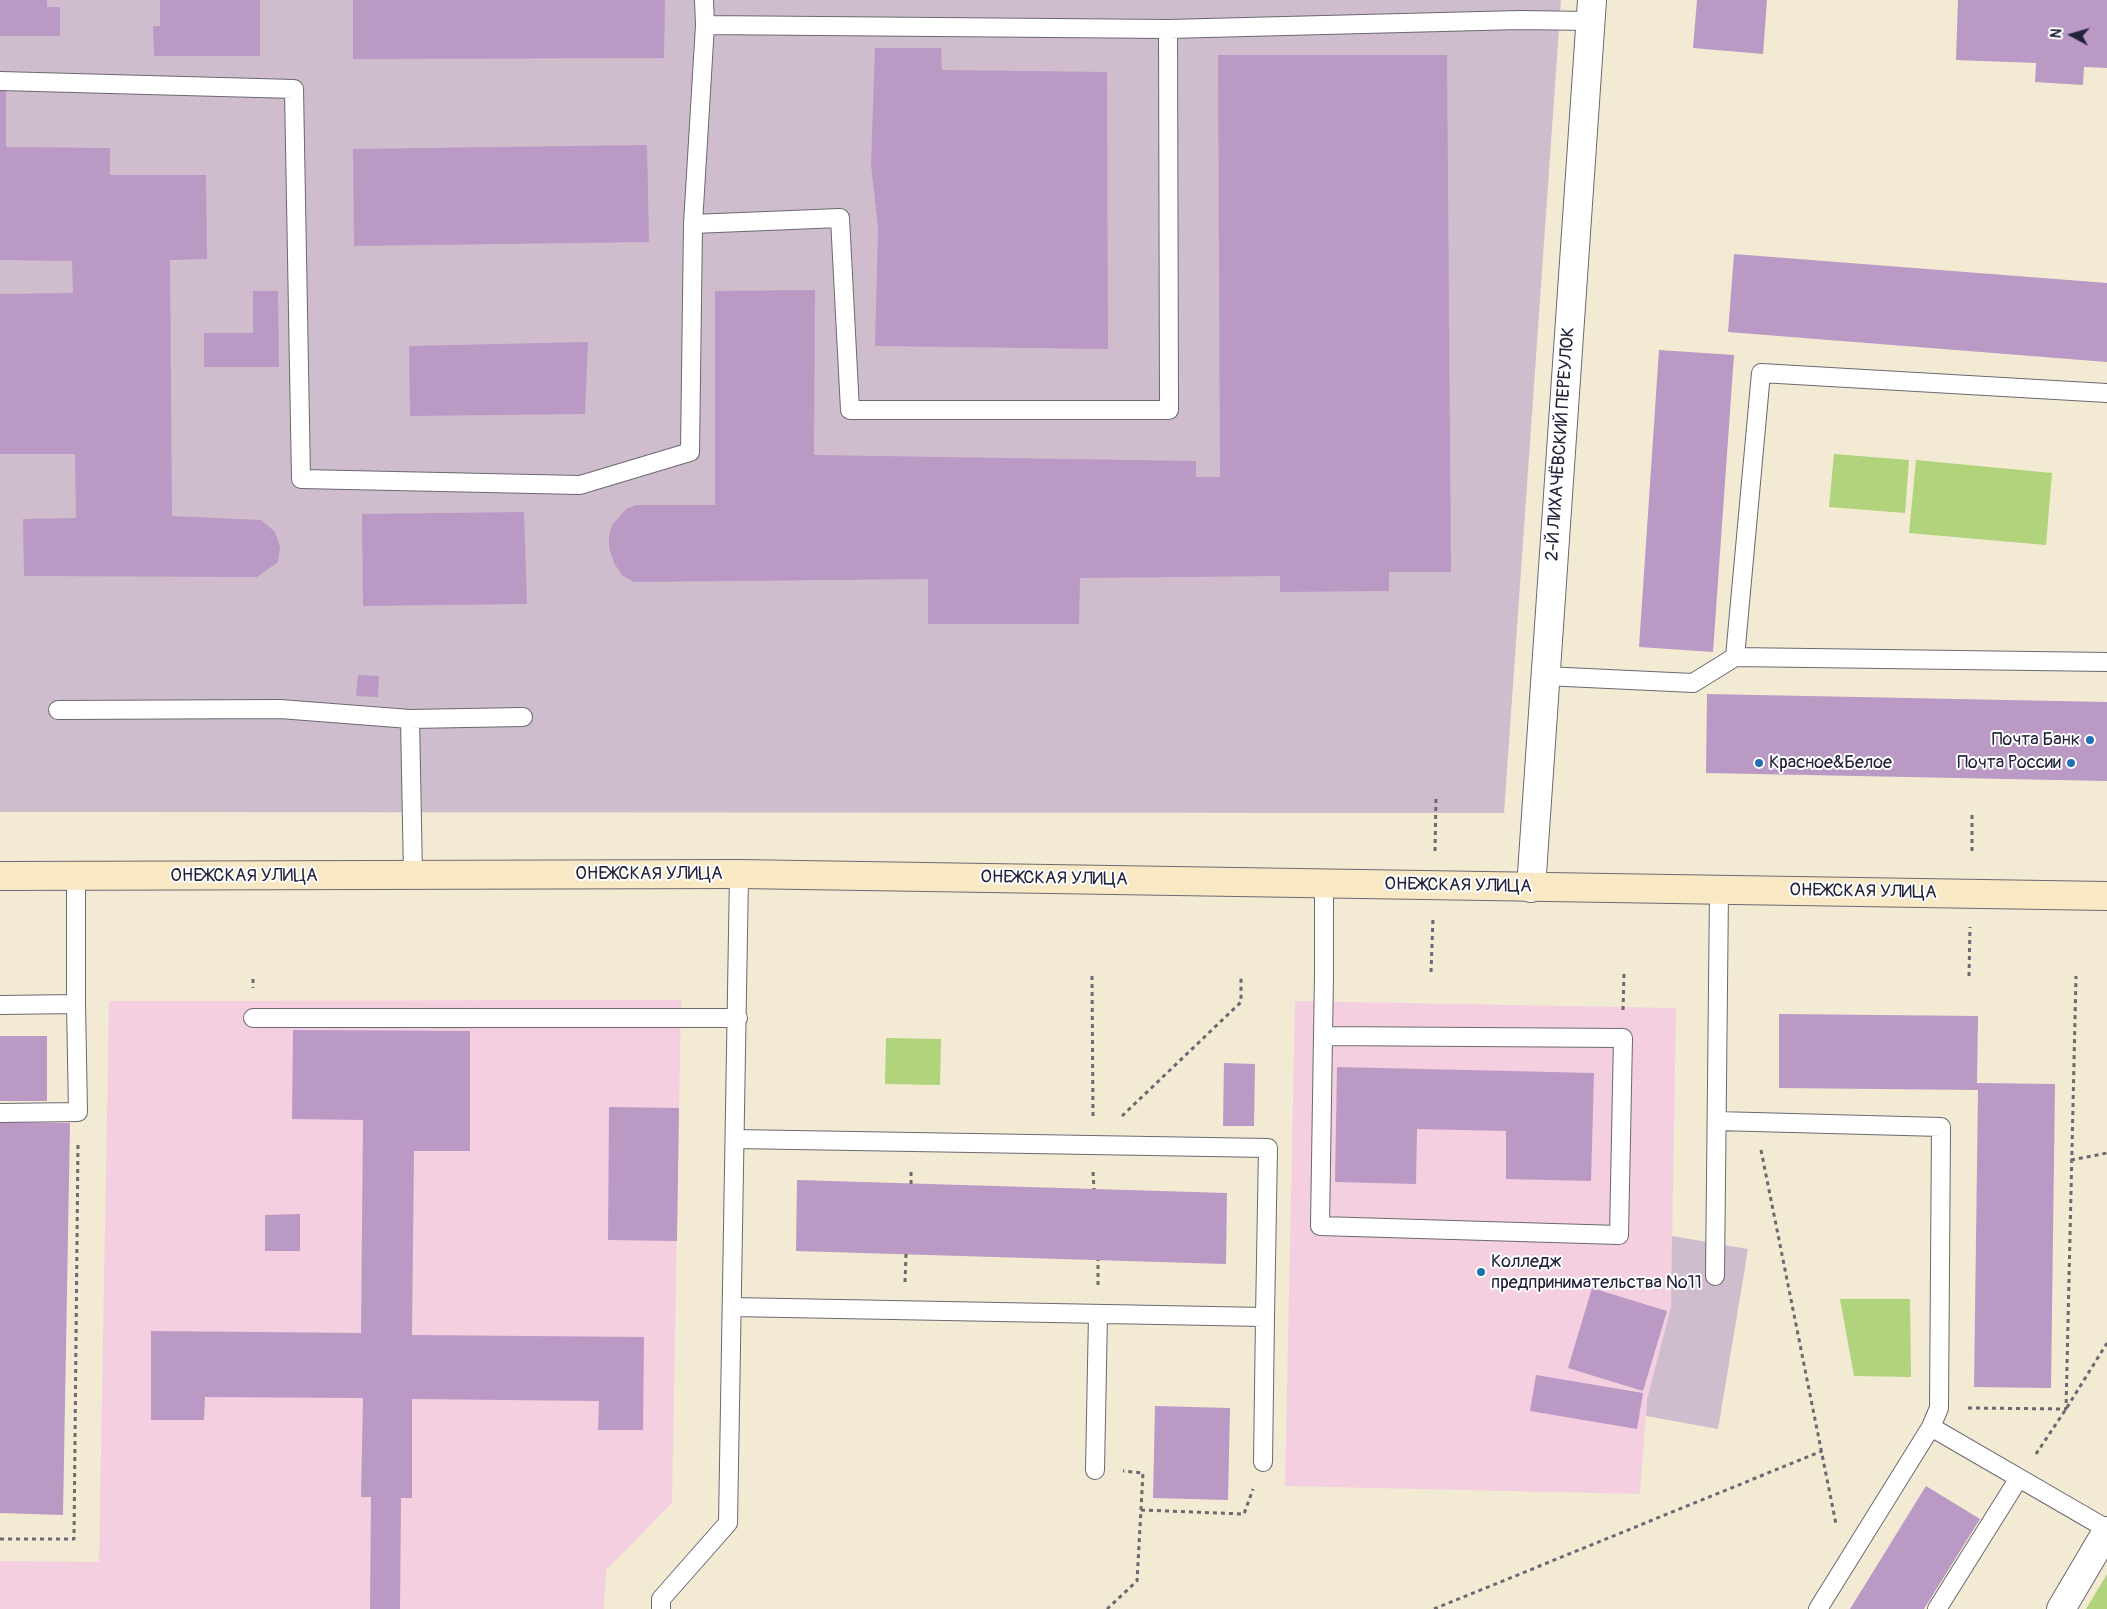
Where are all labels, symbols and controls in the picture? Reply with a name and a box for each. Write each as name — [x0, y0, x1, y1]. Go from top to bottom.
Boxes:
north arrow — [2047, 10, 2097, 60]
text: N — [2048, 28, 2066, 39]
street label: 2-Й ЛИХАЧЁВСКИЙ ПЕРЕУЛОК — [1542, 326, 1580, 562]
place label: Почта Банк — [1992, 729, 2080, 751]
marker: Почта Банк — [2084, 734, 2096, 746]
place label: Красное&Белое — [1769, 752, 1892, 774]
place label: Почта России — [1957, 752, 2061, 774]
marker: Красное&Белое — [1753, 757, 1765, 769]
marker: Почта России — [2065, 757, 2077, 769]
street label: ОНЕЖСКАЯ УЛИЦА — [575, 863, 723, 885]
street label: ОНЕЖСКАЯ УЛИЦА — [170, 865, 318, 887]
street label: ОНЕЖСКАЯ УЛИЦА — [980, 867, 1128, 891]
street label: ОНЕЖСКАЯ УЛИЦА — [1384, 874, 1532, 898]
street label: ОНЕЖСКАЯ УЛИЦА — [1789, 880, 1937, 904]
place label: Колледж предпринимательства №11 — [1491, 1251, 1702, 1294]
marker: Колледж предпринимательства №11 — [1475, 1266, 1487, 1278]

